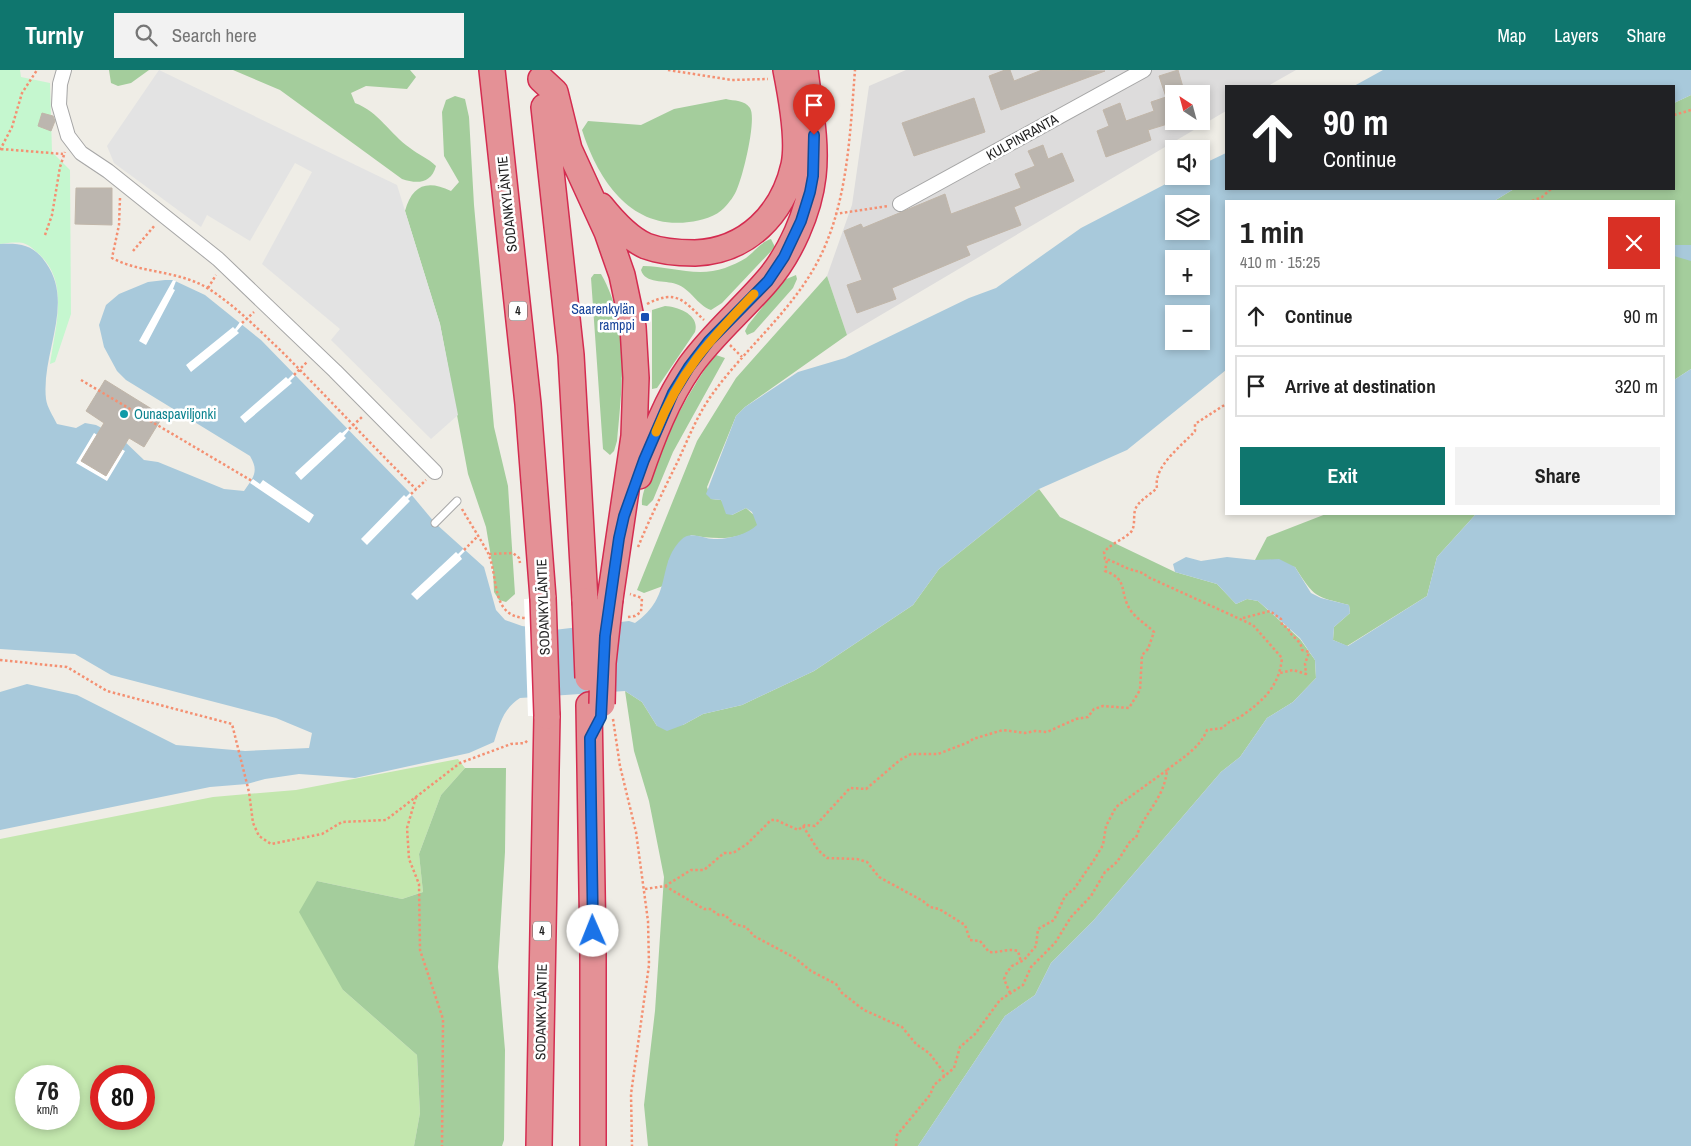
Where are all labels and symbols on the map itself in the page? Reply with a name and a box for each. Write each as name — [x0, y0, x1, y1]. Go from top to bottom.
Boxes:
pin — [793, 84, 835, 135]
north arrow — [1165, 85, 1210, 130]
street label: KULPINRANTA — [983, 110, 1061, 164]
street label: SODANKYLÄNTIE — [493, 155, 521, 253]
place label: Saarenkylän ramppi — [571, 300, 635, 334]
road number: 4 — [509, 302, 527, 320]
marker: Saarenkylän ramppi — [639, 311, 651, 323]
place label: Ounaspaviljonki — [134, 405, 216, 423]
marker: Ounaspaviljonki — [118, 408, 130, 420]
street label: SODANKYLÄNTIE — [532, 559, 554, 655]
position arrow — [566, 904, 618, 956]
road number: 4 — [533, 921, 551, 940]
street label: SODANKYLÄNTIE — [531, 964, 551, 1060]
speed limit sign: 80 — [90, 1065, 155, 1130]

